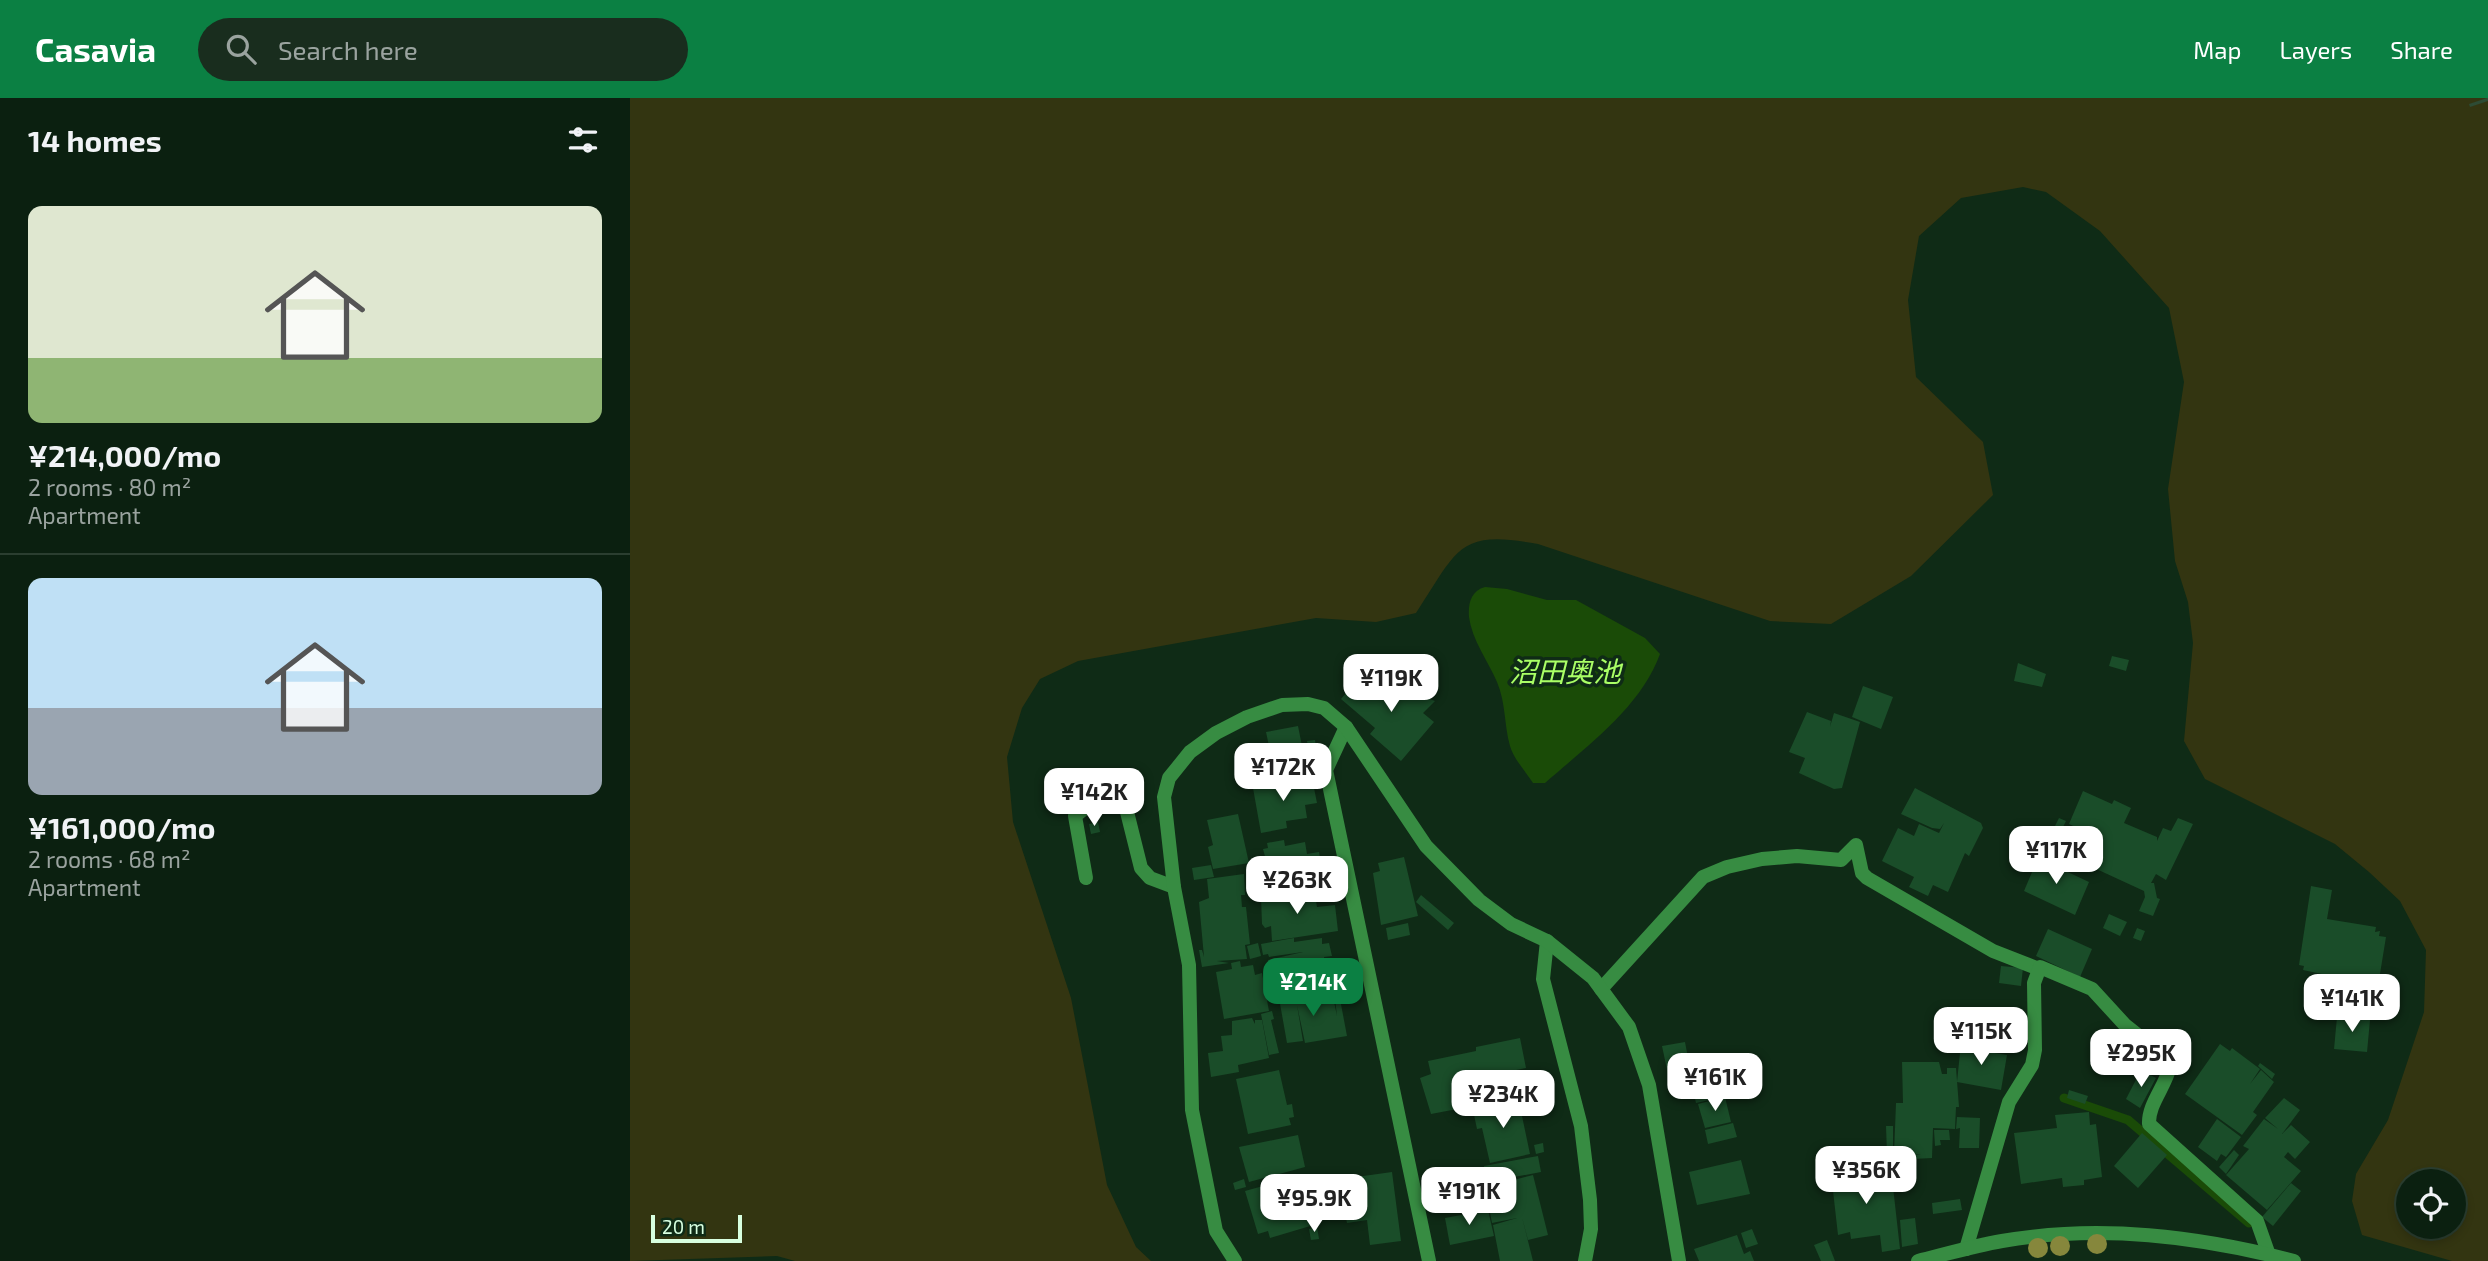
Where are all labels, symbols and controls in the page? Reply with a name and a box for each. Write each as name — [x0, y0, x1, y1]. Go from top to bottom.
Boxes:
search box — [198, 18, 688, 81]
text: Casavia — [35, 29, 156, 69]
icon: search — [222, 30, 260, 68]
text: Search here — [278, 34, 418, 65]
text: Map — [2193, 35, 2241, 64]
text: Layers — [2279, 35, 2352, 64]
text: Share — [2390, 35, 2453, 64]
icon: filters — [564, 121, 602, 159]
text: 14 homes — [28, 122, 162, 158]
icon: home — [252, 252, 378, 378]
text: ¥214,000/mo — [28, 437, 221, 473]
text: 2 rooms · 80 m² — [28, 473, 191, 501]
text: Apartment — [28, 501, 141, 529]
icon: home — [252, 624, 378, 750]
pin: ¥119K — [1342, 654, 1440, 714]
water label: 沼田奥池 — [1509, 654, 1624, 688]
text: ¥119K — [1359, 663, 1423, 691]
pin: ¥172K — [1234, 744, 1332, 803]
text: ¥172K — [1250, 752, 1316, 780]
pin: ¥142K — [1045, 768, 1143, 828]
text: ¥142K — [1060, 777, 1128, 805]
text: ¥161,000/mo — [28, 809, 215, 845]
pin: ¥117K — [2007, 826, 2105, 886]
text: ¥117K — [2025, 835, 2087, 863]
text: 2 rooms · 68 m² — [28, 845, 191, 873]
pin: ¥263K — [1248, 856, 1346, 916]
text: ¥263K — [1262, 865, 1332, 893]
text: Apartment — [28, 873, 141, 901]
pin: ¥214K — [1264, 958, 1362, 1018]
text: ¥214K — [1279, 967, 1347, 995]
pin: ¥141K — [2303, 974, 2401, 1034]
text: ¥141K — [2320, 983, 2384, 1011]
pin: ¥115K — [1932, 1007, 2030, 1067]
text: ¥115K — [1950, 1016, 2012, 1044]
pin: ¥295K — [2092, 1030, 2190, 1089]
text: ¥295K — [2106, 1038, 2176, 1066]
pin: ¥161K — [1666, 1054, 1764, 1113]
text: ¥161K — [1683, 1062, 1747, 1090]
pin: ¥234K — [1454, 1070, 1552, 1130]
text: ¥234K — [1468, 1079, 1538, 1107]
pin: ¥356K — [1817, 1146, 1915, 1206]
text: ¥356K — [1831, 1155, 1901, 1183]
pin: ¥191K — [1420, 1168, 1518, 1227]
map controls — [2396, 1169, 2466, 1239]
button: locate — [2396, 1169, 2466, 1239]
pin: ¥95.9K — [1257, 1174, 1371, 1234]
text: ¥191K — [1437, 1176, 1501, 1204]
text: ¥95.9K — [1276, 1183, 1352, 1211]
scale bar — [651, 1212, 742, 1244]
text: 20 m — [662, 1215, 705, 1238]

